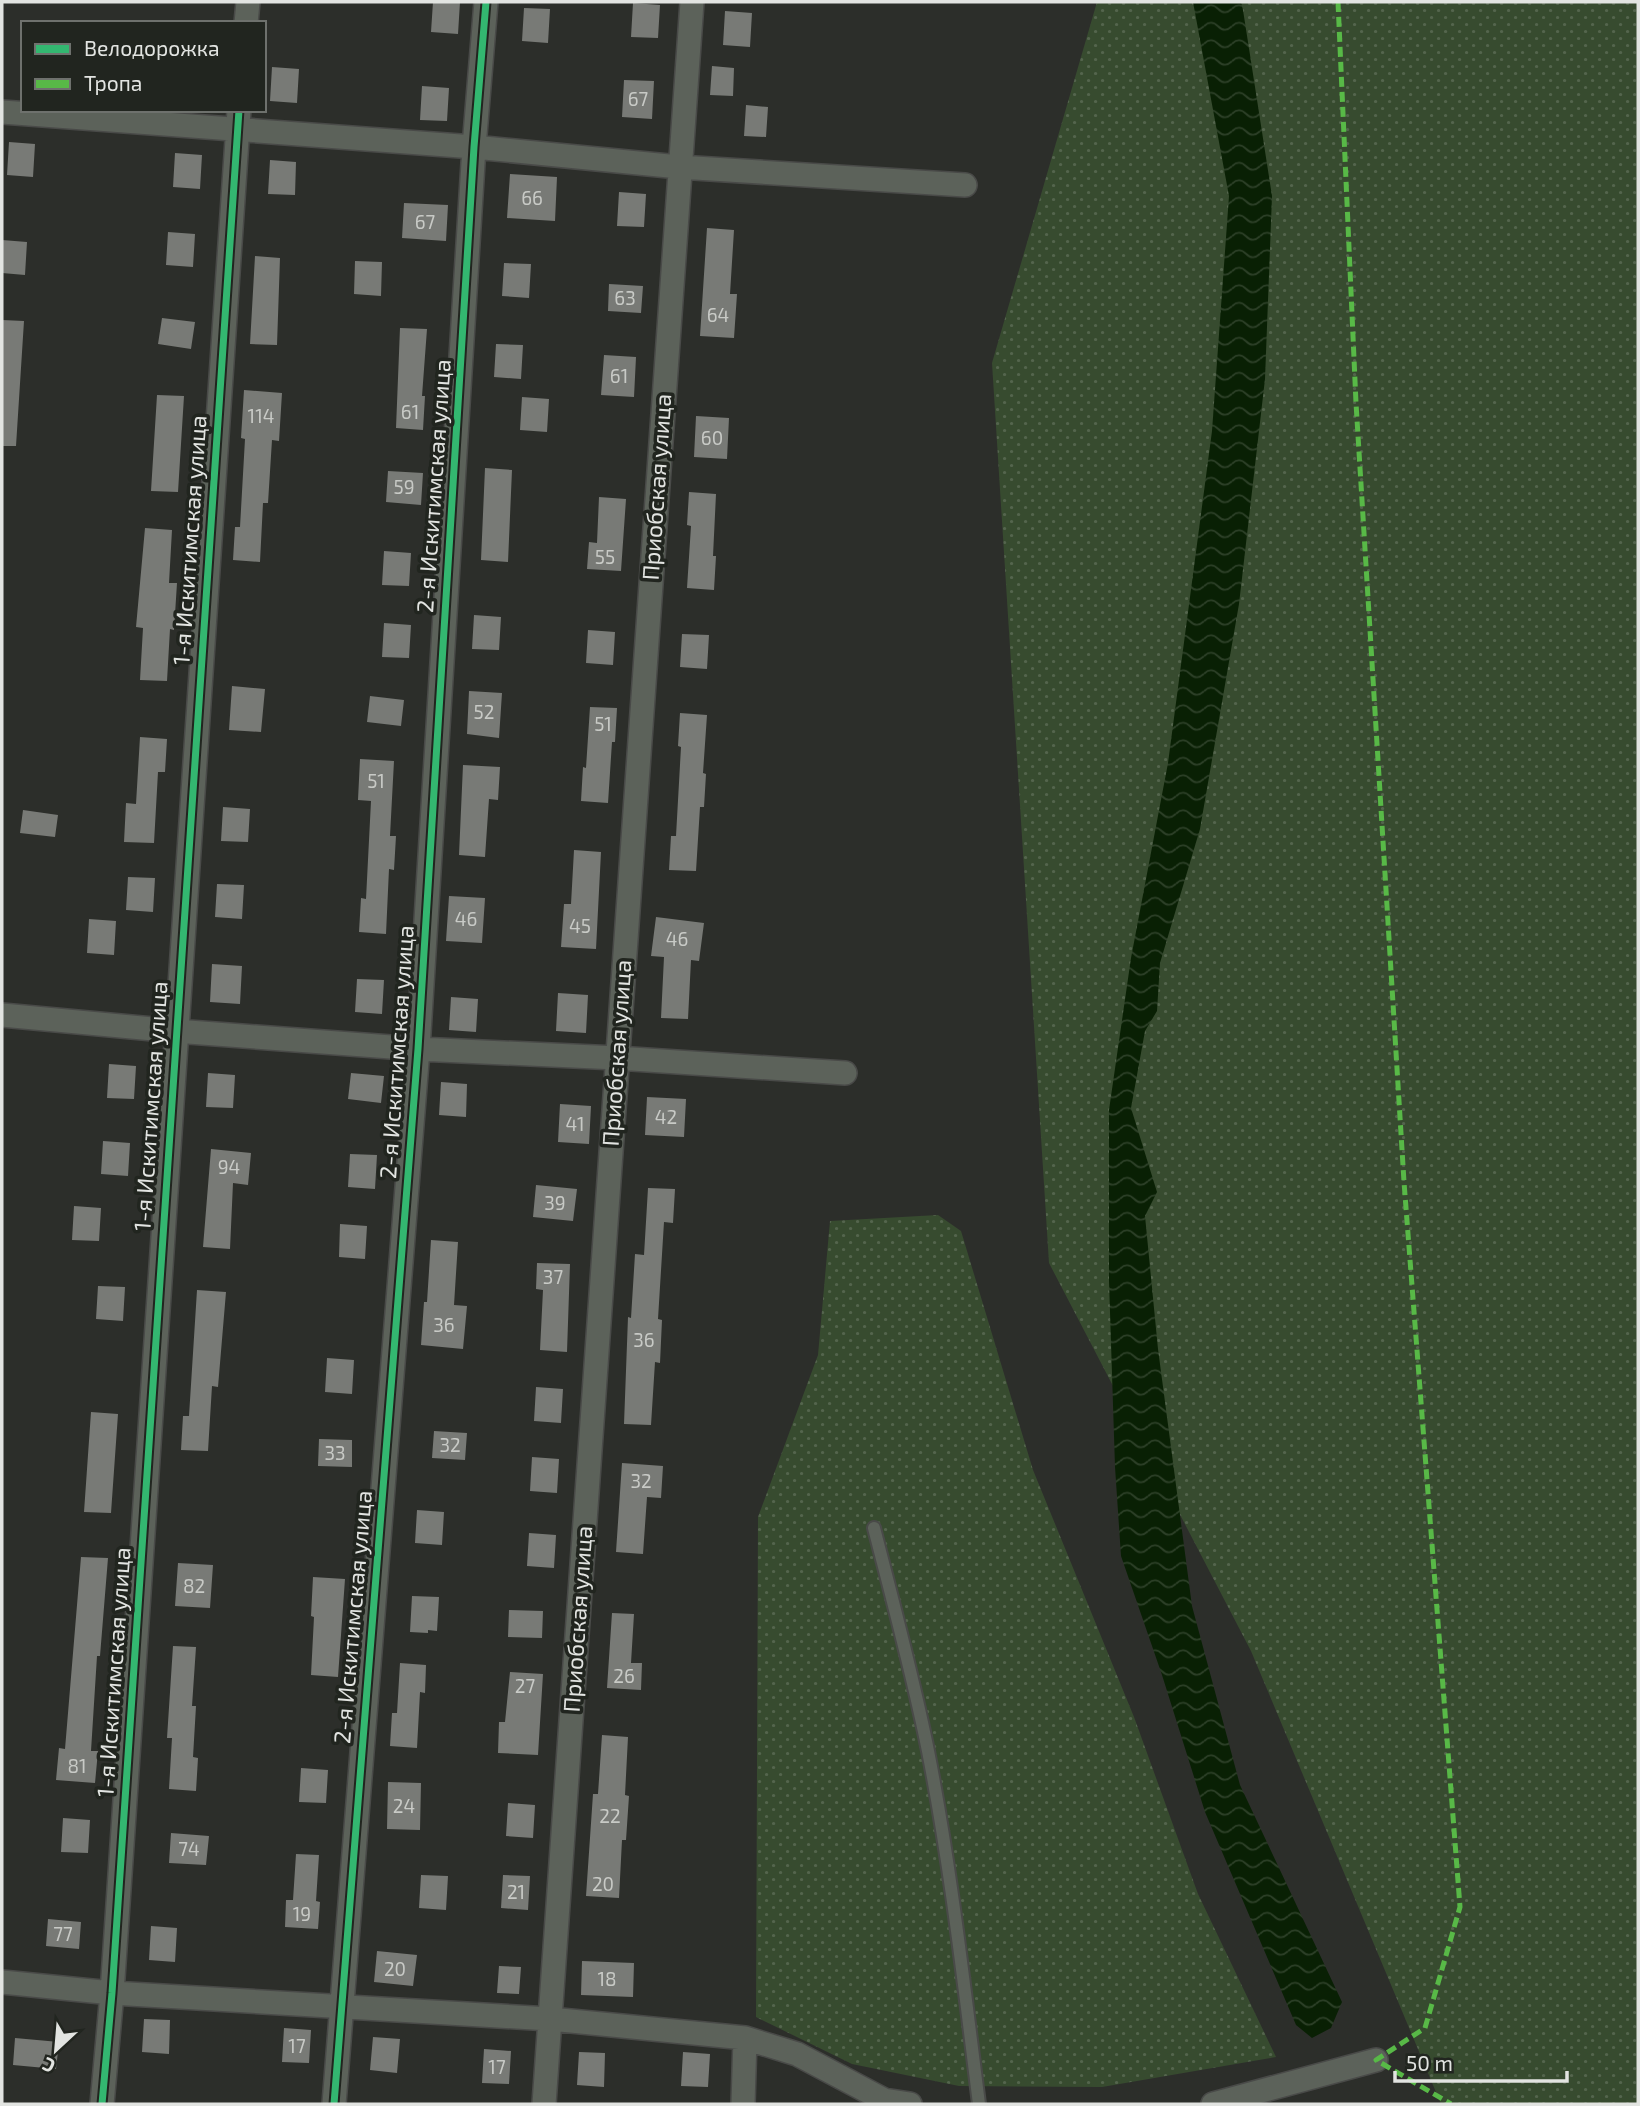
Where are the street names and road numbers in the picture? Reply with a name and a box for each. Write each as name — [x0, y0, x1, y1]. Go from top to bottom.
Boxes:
street label: 2-я Искитимская улица — [410, 358, 457, 614]
street label: Приобская улица — [636, 393, 677, 581]
street label: 1-я Искитимская улица — [166, 414, 213, 666]
street label: 2-я Искитимская улица — [373, 924, 420, 1180]
street label: Приобская улица — [596, 959, 637, 1147]
street label: 1-я Искитимская улица — [127, 980, 174, 1232]
street label: 2-я Искитимская улица — [327, 1489, 378, 1745]
street label: Приобская улица — [557, 1525, 598, 1713]
street label: 1-я Искитимская улица — [90, 1546, 137, 1798]

